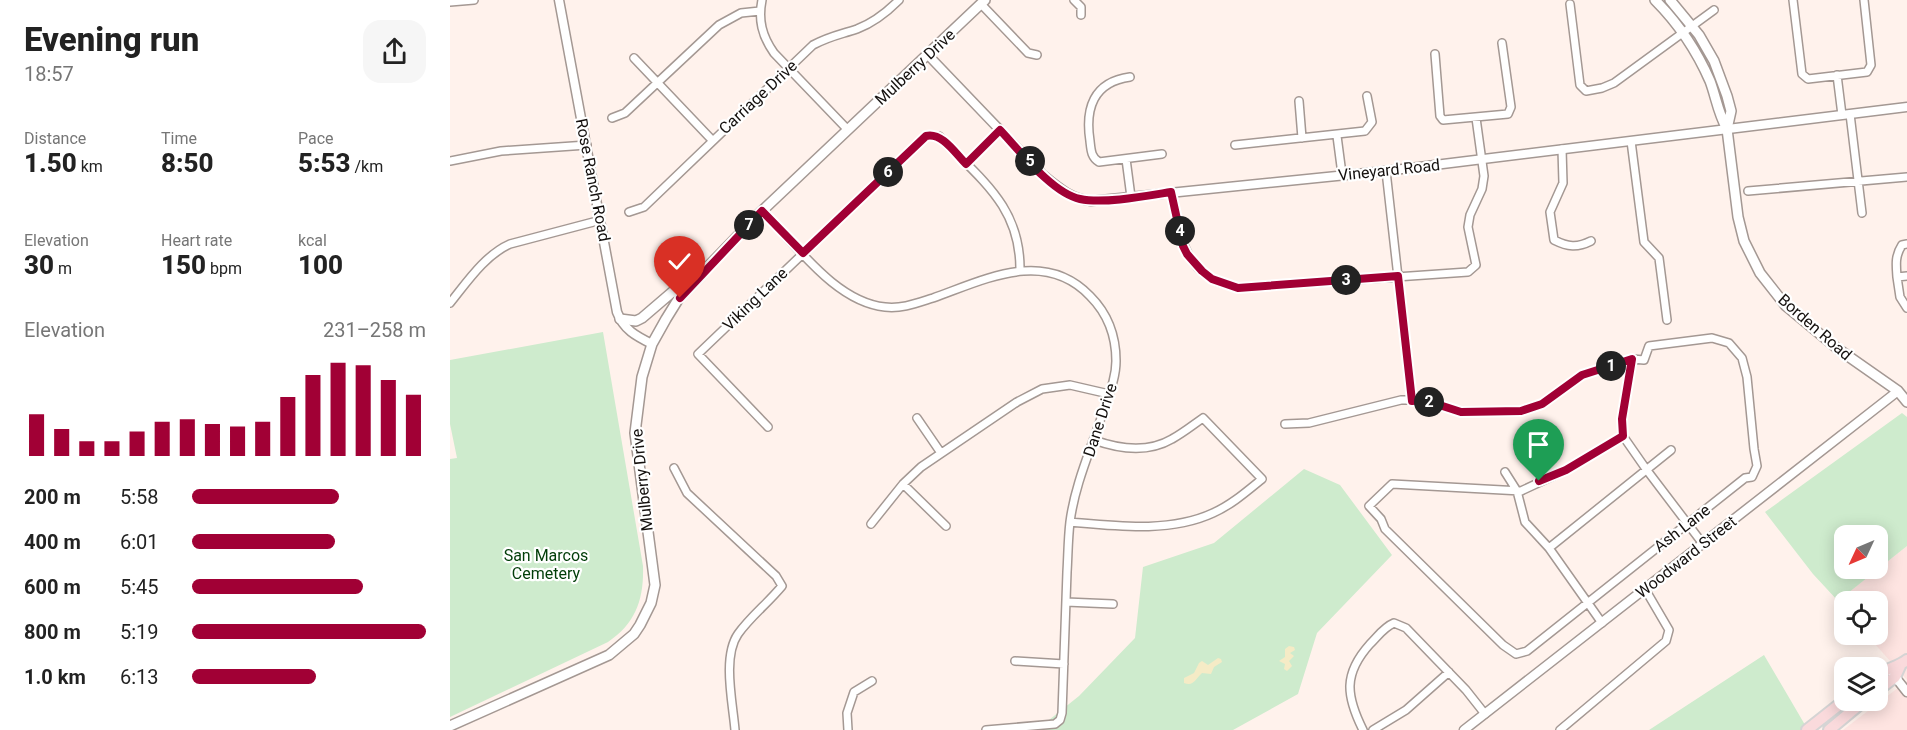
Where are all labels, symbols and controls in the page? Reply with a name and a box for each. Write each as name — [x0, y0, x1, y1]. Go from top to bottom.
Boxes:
text: Evening run — [24, 20, 199, 59]
button: share — [363, 20, 426, 83]
street label: Mulberry Drive — [871, 25, 959, 109]
street label: Carriage Drive — [715, 56, 801, 138]
text: 18:57 — [24, 62, 74, 86]
street label: Rose Ranch Road — [572, 117, 614, 243]
text: Distance — [24, 129, 86, 148]
text: Time — [161, 129, 197, 148]
text: Pace — [298, 129, 334, 148]
pin: 5 — [1015, 146, 1045, 176]
text: 1.50 — [24, 148, 77, 178]
text: 8:50 — [161, 148, 214, 178]
text: 5:53 — [298, 148, 351, 178]
text: 5 — [1025, 151, 1035, 170]
street label: Vineyard Road — [1337, 155, 1441, 185]
text: km — [77, 157, 103, 176]
text: /km — [351, 157, 383, 176]
pin: 6 — [873, 157, 903, 187]
text: 6 — [883, 162, 893, 181]
pin: 7 — [734, 210, 764, 240]
text: 7 — [744, 215, 754, 234]
pin: 4 — [1165, 216, 1195, 246]
text: 4 — [1175, 221, 1185, 240]
text: Elevation — [24, 231, 89, 250]
text: Heart rate — [161, 231, 232, 250]
text: kcal — [298, 231, 327, 250]
pin — [654, 236, 705, 298]
icon: check — [663, 245, 696, 278]
text: 30 — [24, 250, 54, 280]
text: 150 — [161, 250, 206, 280]
text: 100 — [298, 250, 343, 280]
text: m — [54, 259, 72, 278]
text: bpm — [206, 259, 242, 278]
street label: Viking Lane — [719, 264, 791, 334]
pin: 3 — [1331, 265, 1361, 295]
text: 3 — [1341, 270, 1351, 289]
street label: Borden Road — [1774, 290, 1856, 364]
text: Elevation — [24, 318, 105, 342]
text: 231–258 m — [323, 318, 426, 342]
pin: 1 — [1596, 351, 1626, 381]
text: 1 — [1606, 356, 1616, 375]
street label: Dane Drive — [1079, 381, 1121, 459]
pin: 2 — [1414, 387, 1444, 417]
text: 2 — [1424, 392, 1434, 411]
pin — [1513, 419, 1564, 481]
street label: Mulberry Drive — [627, 428, 657, 532]
icon: arrive — [1522, 428, 1555, 461]
text: 200 m — [24, 485, 81, 509]
text: 5:58 — [120, 485, 159, 509]
street label: Ash Lane — [1650, 500, 1714, 556]
street label: Woodward Street — [1632, 512, 1740, 602]
north arrow — [1834, 525, 1888, 579]
map controls — [1834, 525, 1888, 711]
text: 400 m — [24, 530, 81, 554]
text: 6:01 — [120, 530, 159, 554]
park label: San Marcos Cemetery — [504, 546, 588, 583]
text: 600 m — [24, 575, 81, 599]
text: 5:45 — [120, 575, 159, 599]
button: locate — [1834, 591, 1888, 645]
text: 800 m — [24, 620, 81, 644]
text: 5:19 — [120, 620, 159, 644]
button: layers — [1834, 657, 1888, 711]
text: 1.0 km — [24, 665, 86, 689]
text: 6:13 — [120, 665, 159, 689]

